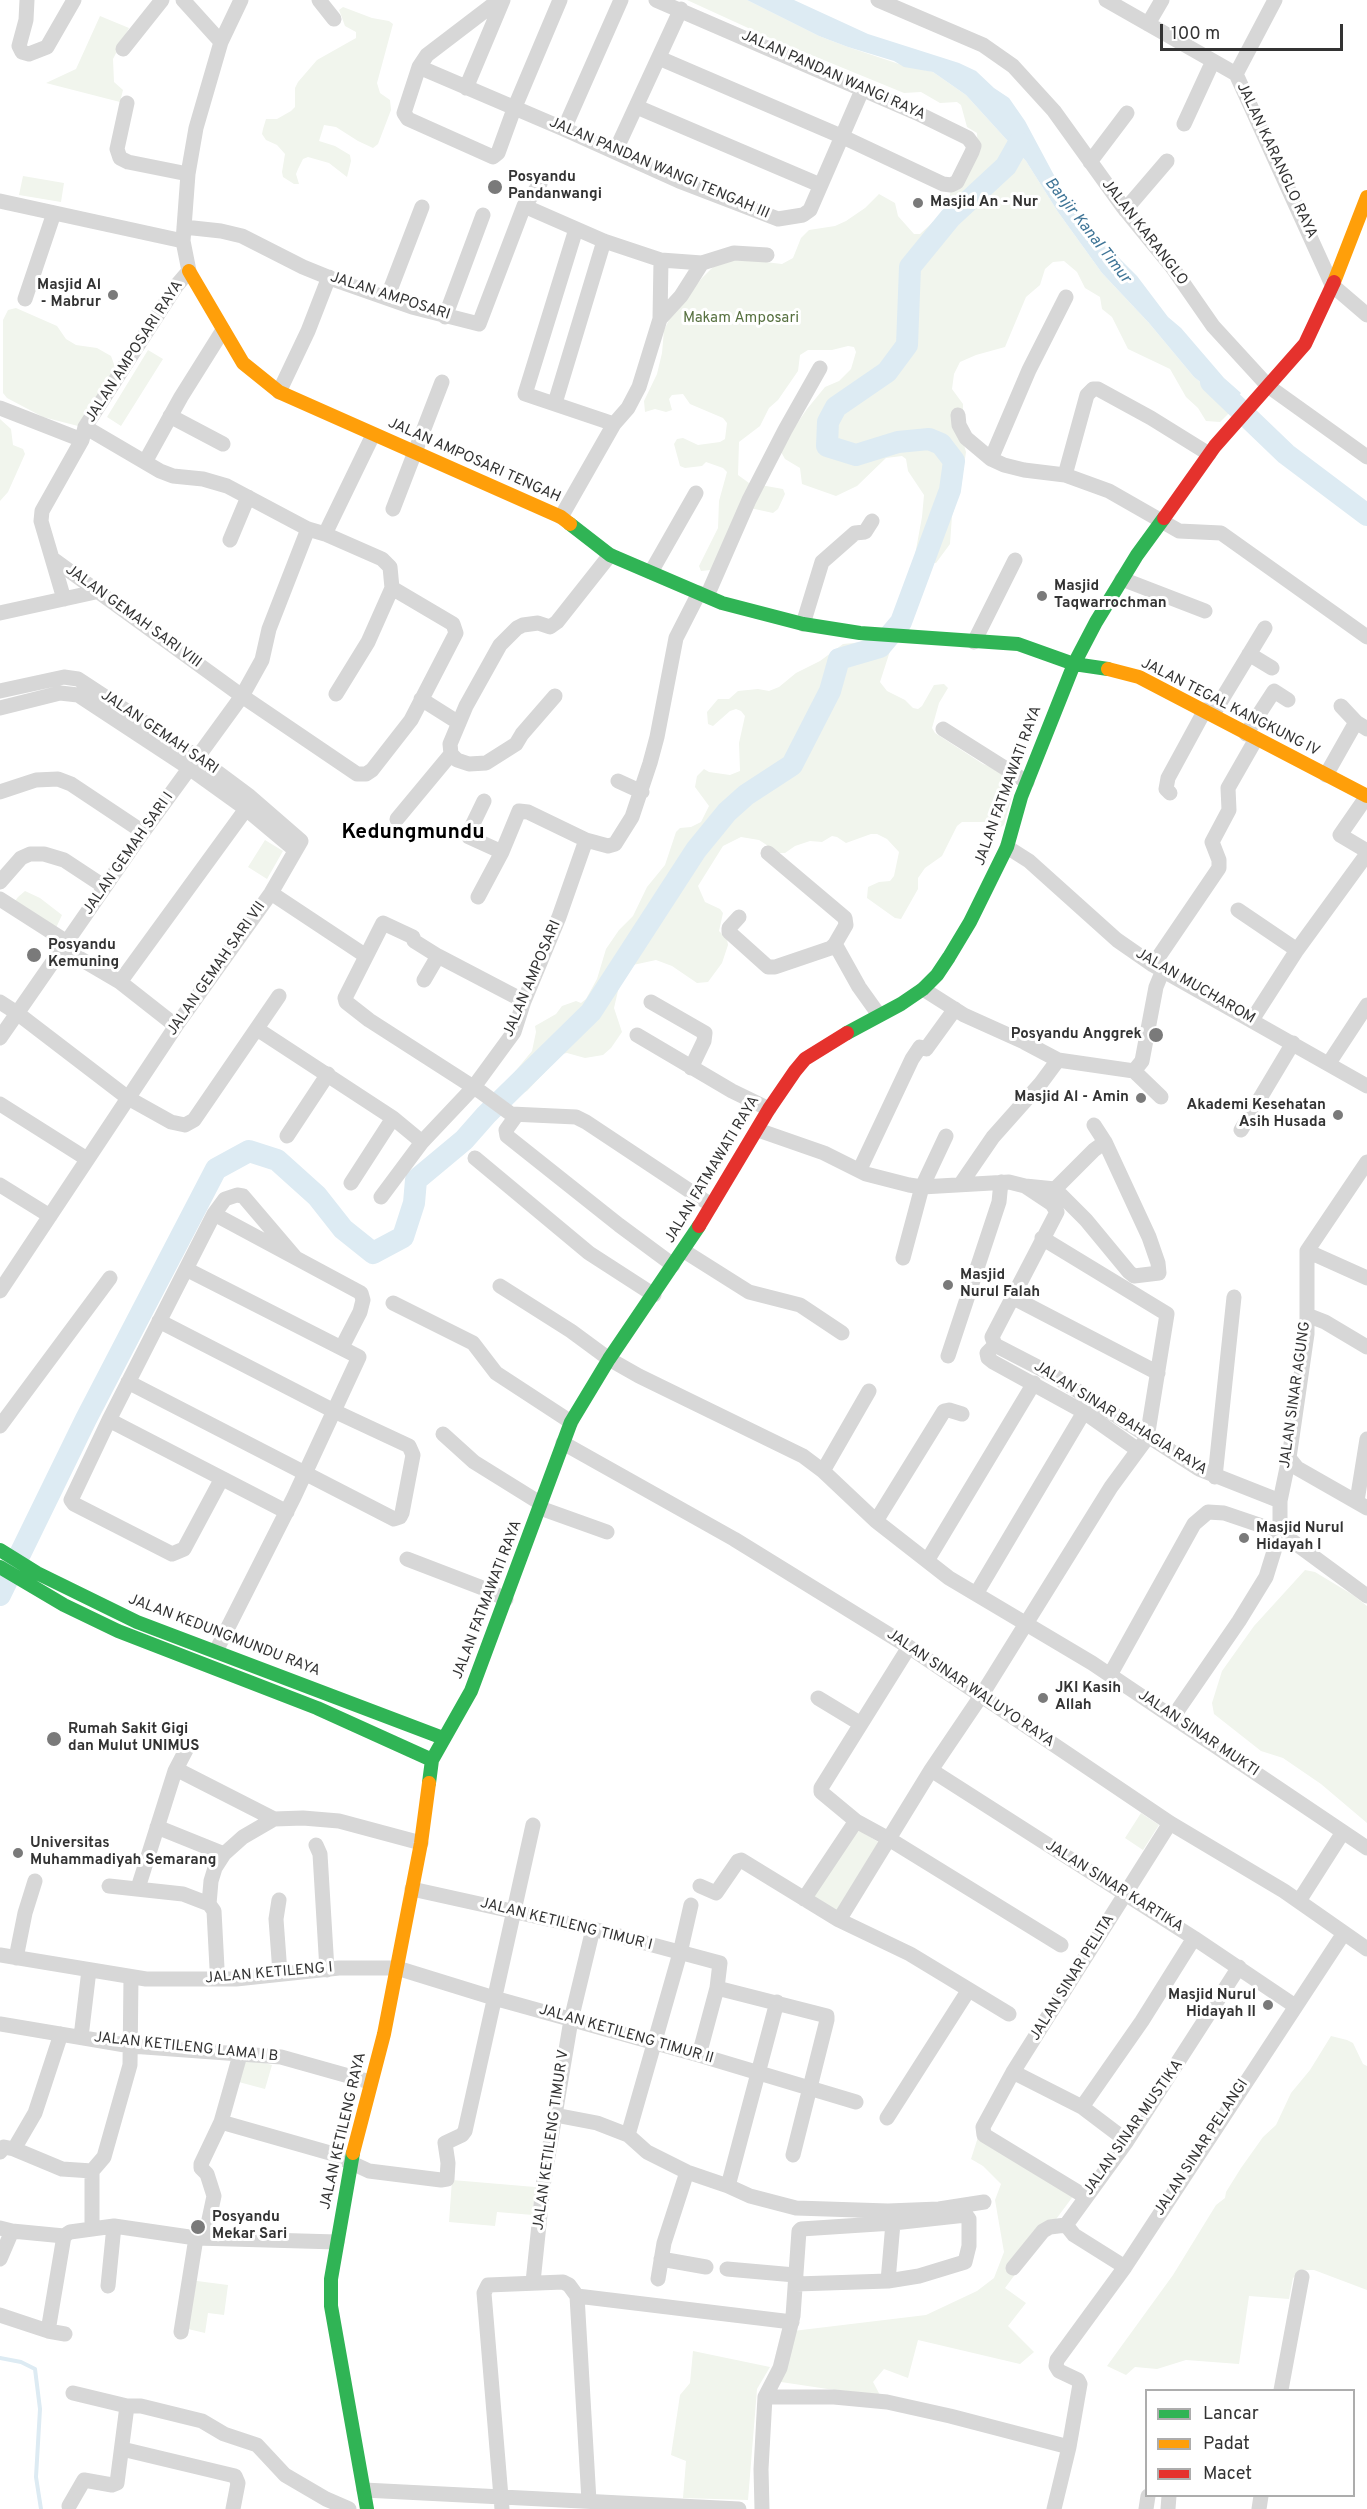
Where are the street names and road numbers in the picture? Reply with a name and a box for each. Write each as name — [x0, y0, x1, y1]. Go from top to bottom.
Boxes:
street label: JALAN PANDAN WANGI RAYA — [738, 27, 928, 125]
street label: JALAN KARANGLO RAYA — [1232, 80, 1320, 242]
street label: JALAN PANDAN WANGI TENGAH III — [546, 114, 772, 224]
street label: JALAN KARANGLO — [1097, 176, 1191, 290]
street label: JALAN AMPOSARI — [328, 269, 452, 325]
street label: JALAN AMPOSARI RAYA — [82, 278, 188, 426]
street label: JALAN AMPOSARI TENGAH — [385, 415, 563, 507]
street label: JALAN GEMAH SARI VIII — [62, 562, 204, 672]
street label: JALAN TEGAL KANGKUNG IV — [1138, 655, 1322, 761]
street label: JALAN GEMAH SARI — [97, 687, 221, 779]
street label: JALAN FATMAWATI RAYA — [972, 704, 1046, 868]
street label: JALAN GEMAH SARI I — [80, 789, 178, 919]
street label: JALAN GEMAH SARI VII — [164, 899, 270, 1039]
street label: JALAN AMPOSARI — [500, 918, 566, 1040]
street label: JALAN MUCHAROM — [1132, 945, 1258, 1029]
street label: JALAN FATMAWATI RAYA — [662, 1093, 764, 1247]
street label: JALAN SINAR AGUNG — [1277, 1320, 1315, 1470]
street label: JALAN SINAR BAHAGIA RAYA — [1030, 1358, 1210, 1480]
street label: JALAN FATMAWATI RAYA — [449, 1518, 527, 1682]
street label: JALAN KEDUNGMUNDU RAYA — [125, 1591, 323, 1681]
street label: JALAN SINAR WALUYO RAYA — [883, 1626, 1057, 1752]
street label: JALAN SINAR MUKTI — [1134, 1687, 1262, 1781]
street label: JALAN SINAR KARTIKA — [1042, 1837, 1186, 1937]
street label: JALAN KETILENG TIMUR I — [478, 1895, 654, 1955]
street label: JALAN SINAR PELITA — [1027, 1912, 1119, 2044]
street label: JALAN KETILENG I — [205, 1959, 333, 1989]
street label: JALAN KETILENG TIMUR II — [537, 2001, 715, 2069]
street label: JALAN KETILENG LAMA I B — [93, 2029, 279, 2067]
street label: JALAN KETILENG TIMUR V — [530, 2049, 574, 2231]
street label: JALAN KETILENG RAYA — [317, 2051, 371, 2211]
street label: JALAN SINAR MUSTIKA — [1080, 2057, 1188, 2199]
street label: JALAN SINAR PELANGI — [1151, 2076, 1253, 2220]

